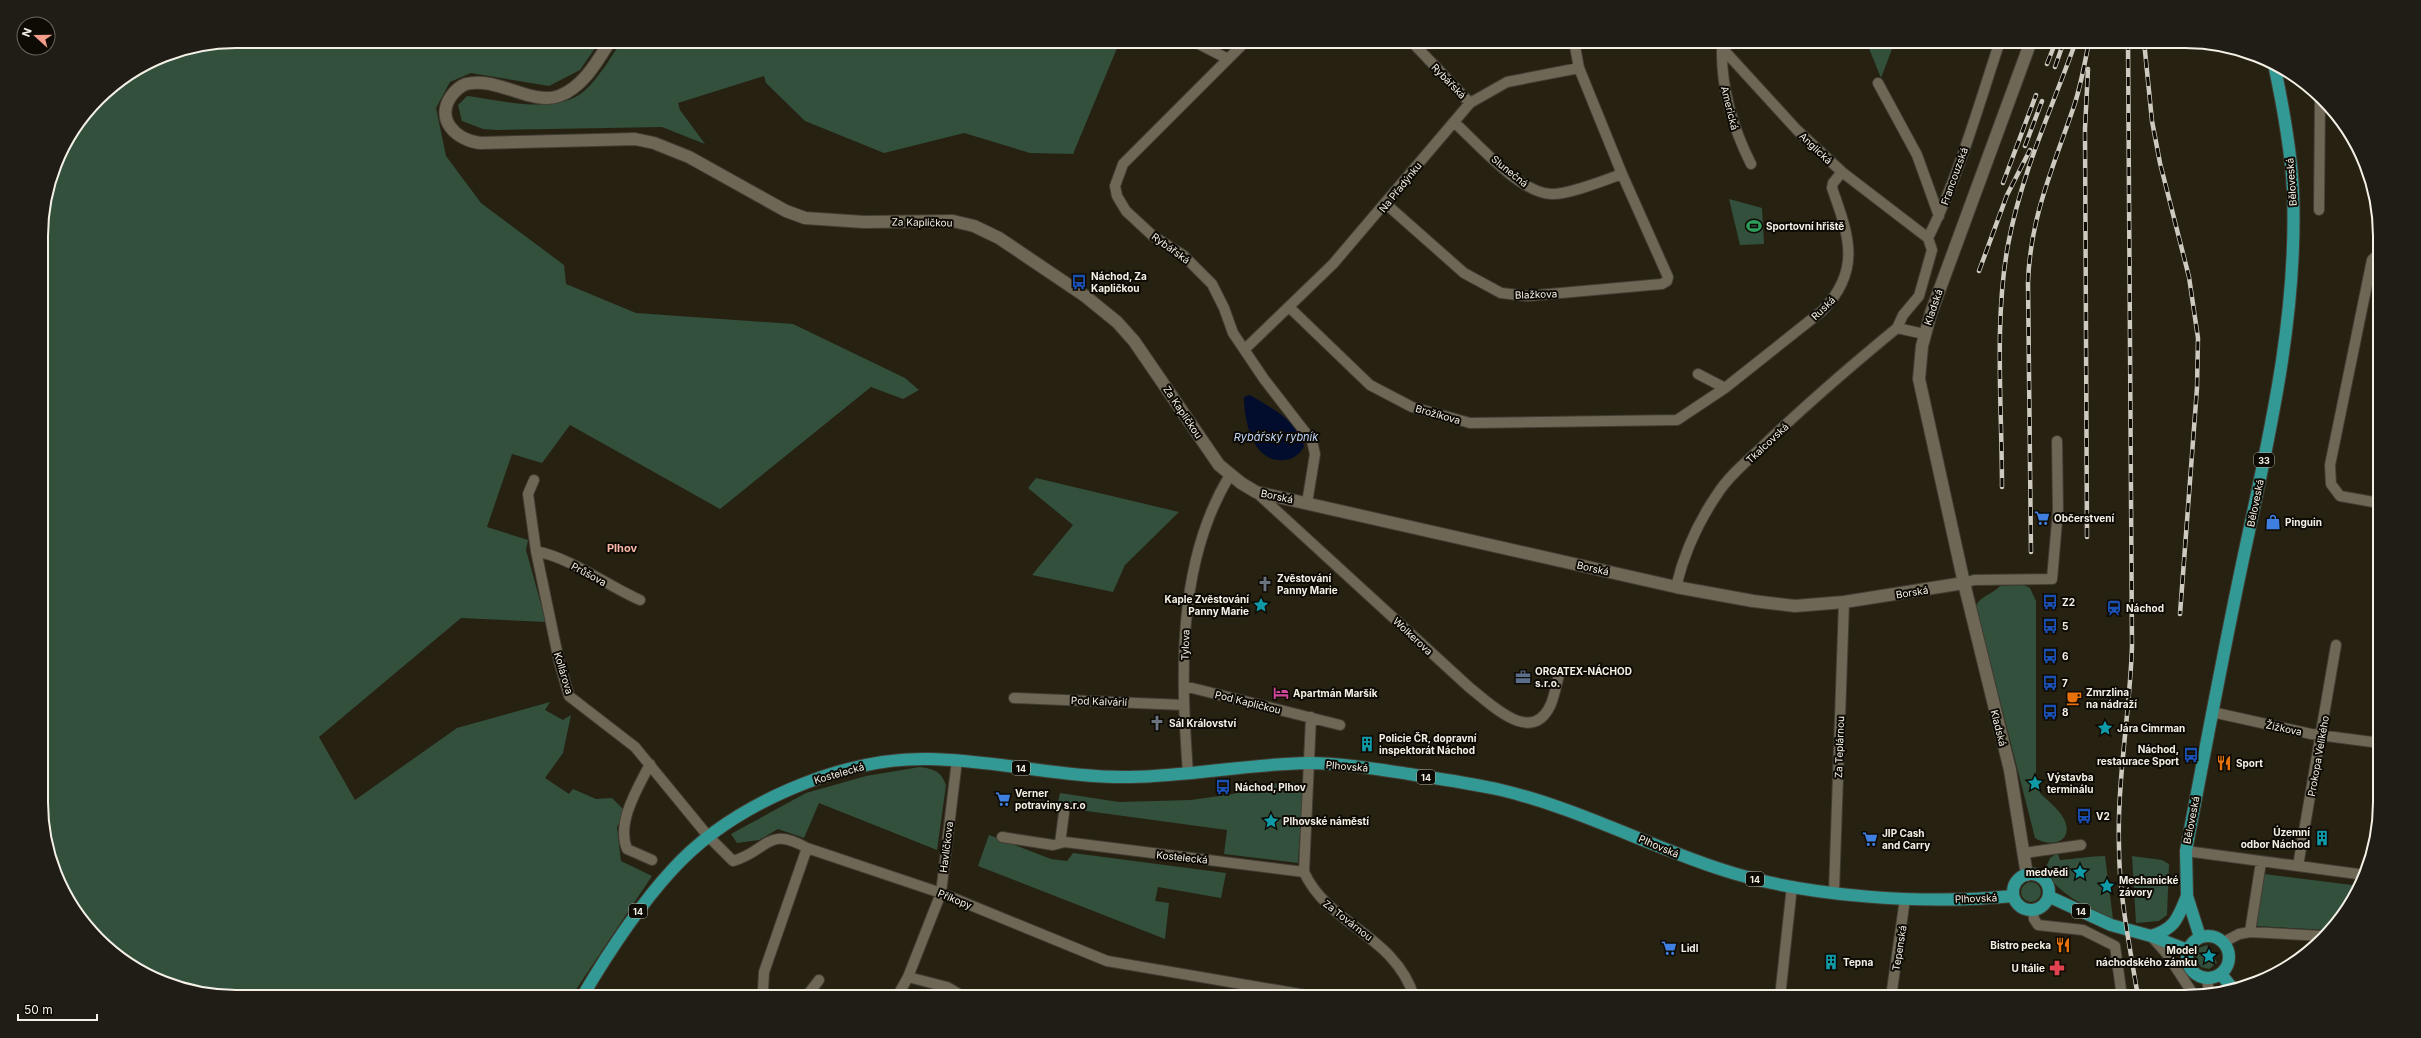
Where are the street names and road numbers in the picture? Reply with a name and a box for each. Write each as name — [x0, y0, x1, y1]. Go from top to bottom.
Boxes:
street label: Rybářská — [1429, 61, 1469, 101]
street label: Americká — [1719, 85, 1741, 131]
street label: Anglická — [1797, 130, 1835, 166]
street label: Francouzská — [1938, 146, 1970, 206]
street label: Slunečná — [1489, 153, 1531, 189]
street label: Běloveská — [2283, 158, 2299, 206]
street label: Na Přadýnku — [1376, 160, 1424, 214]
street label: Za Kapličkou — [891, 215, 953, 229]
street label: Rybářská — [1150, 230, 1192, 266]
street label: Blažkova — [1515, 287, 1557, 301]
street label: Kladská — [1921, 287, 1945, 327]
street label: Ruská — [1808, 294, 1838, 322]
street label: Za Kapličkou — [1161, 383, 1205, 441]
street label: Brožíkova — [1414, 402, 1462, 426]
street label: Tkalcovská — [1743, 420, 1791, 466]
road number: 33 — [2254, 453, 2274, 467]
street label: Běloveská — [2244, 478, 2266, 528]
street label: Borská — [1260, 487, 1294, 505]
street label: Borská — [1576, 558, 1610, 578]
street label: Průšova — [569, 560, 609, 588]
street label: Borská — [1895, 584, 1929, 600]
street label: Wolkerova — [1391, 615, 1435, 657]
street label: Tylova — [1178, 629, 1192, 661]
street label: Kollárova — [552, 651, 576, 695]
street label: Pod Kapličkou — [1214, 688, 1282, 716]
street label: Pod Kalvárií — [1071, 694, 1128, 708]
street label: Kladská — [1989, 708, 2009, 748]
street label: Prokopa Velikého — [2305, 715, 2331, 797]
street label: Za Teplárnou — [1832, 716, 1846, 778]
street label: Žižkova — [2265, 717, 2303, 738]
street label: Plhovská — [1325, 758, 1369, 774]
street label: Kostelecká — [813, 760, 865, 786]
road number: 14 — [1012, 761, 1030, 775]
road number: 14 — [1417, 770, 1435, 784]
street label: Běloveská — [2181, 795, 2201, 845]
street label: Havlíčkova — [937, 821, 955, 873]
street label: Plhovská — [1637, 832, 1681, 860]
street label: Kostelecká — [1156, 848, 1208, 866]
road number: 14 — [1746, 872, 1764, 886]
street label: Příkopy — [936, 887, 974, 911]
street label: Plhovská — [1955, 891, 1997, 905]
street label: Za Továrnou — [1321, 897, 1375, 943]
road number: 14 — [629, 904, 647, 918]
road number: 14 — [2072, 904, 2090, 918]
street label: Tepenská — [1889, 924, 1909, 972]

